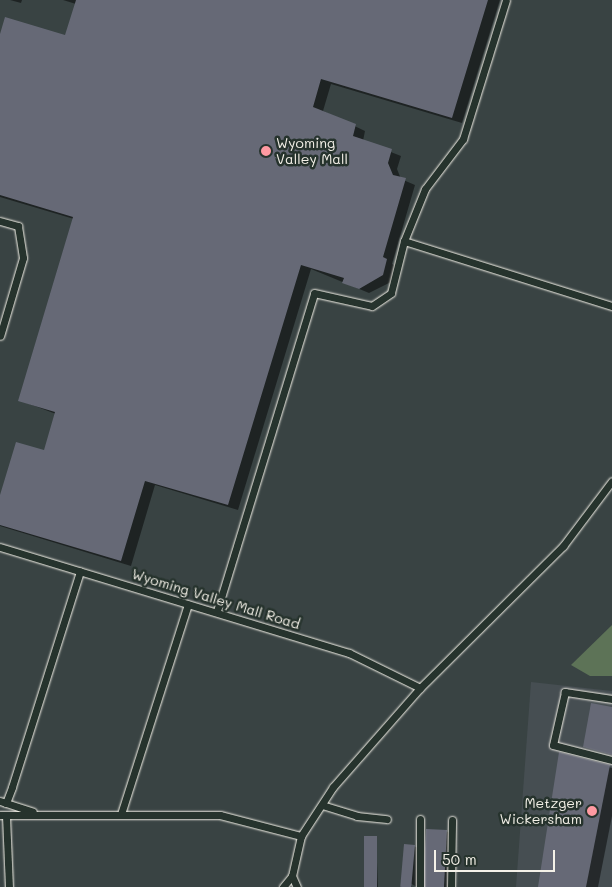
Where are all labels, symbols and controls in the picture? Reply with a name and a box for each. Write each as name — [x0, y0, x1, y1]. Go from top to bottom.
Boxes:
place label: Wyoming Valley Mall — [276, 135, 348, 168]
marker: Wyoming Valley Mall — [260, 145, 272, 157]
street label: Wyoming Valley Mall Road — [130, 565, 302, 633]
place label: Metzger Wickersham — [499, 795, 582, 828]
marker: Metzger Wickersham — [586, 805, 598, 817]
scale bar — [437, 840, 558, 872]
text: 50 m — [442, 849, 477, 869]

